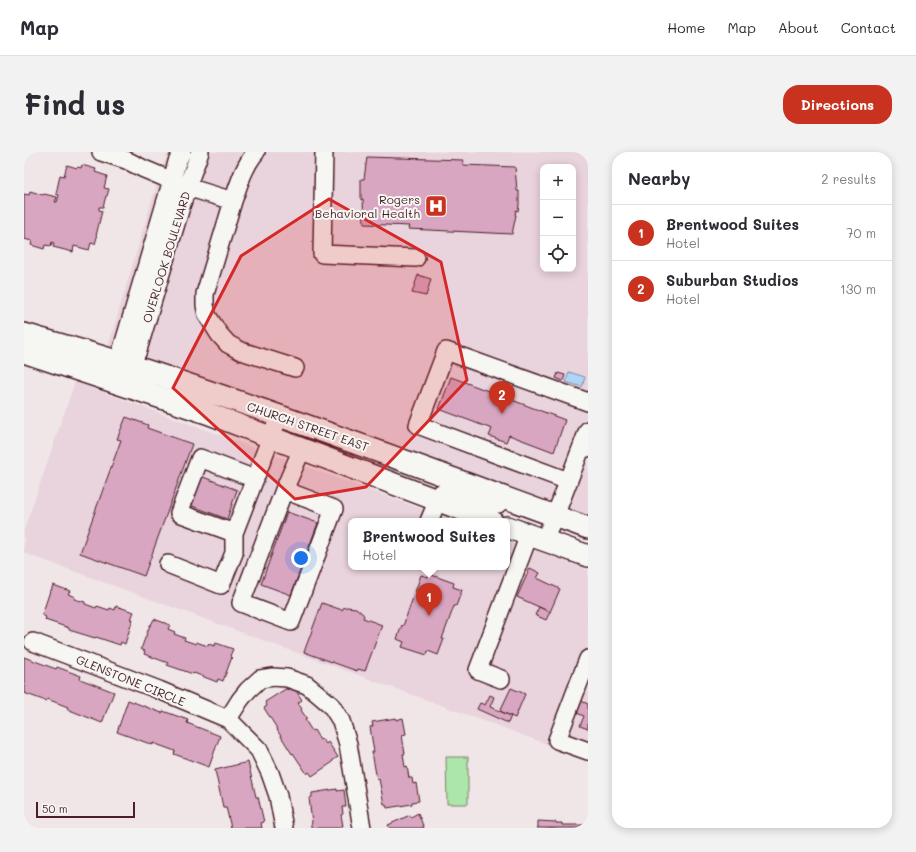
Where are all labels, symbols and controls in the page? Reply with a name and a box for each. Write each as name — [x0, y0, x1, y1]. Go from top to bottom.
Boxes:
text: Map — [20, 15, 59, 40]
text: Home — [667, 18, 705, 37]
text: Map — [727, 18, 756, 37]
text: About — [778, 18, 819, 37]
text: Contact — [841, 18, 896, 37]
button: Directions — [783, 85, 892, 124]
text: Find us — [24, 86, 125, 122]
map controls — [540, 164, 576, 272]
button: + — [540, 164, 576, 200]
text: Nearby — [628, 167, 690, 189]
text: 2 results — [821, 170, 876, 187]
street label: OVERLOOK BOULEVARD — [138, 189, 194, 325]
place label: Rogers Behavioral Health — [315, 191, 420, 221]
hospital icon: Rogers Behavioral Health — [423, 193, 449, 219]
button: − — [540, 200, 576, 236]
text: Brentwood Suites — [666, 214, 799, 234]
text: 1 — [638, 224, 644, 241]
text: 70 m — [846, 224, 876, 241]
text: Hotel — [666, 234, 700, 251]
button: locate — [540, 236, 576, 272]
text: Suburban Studios — [666, 270, 799, 290]
text: 2 — [637, 280, 645, 297]
text: 130 m — [840, 280, 876, 297]
text: Hotel — [666, 290, 700, 307]
pin: 2 — [489, 381, 515, 414]
street label: CHURCH STREET EAST — [245, 398, 371, 454]
popup — [348, 518, 510, 570]
text: Brentwood Suites — [362, 526, 496, 546]
text: Hotel — [362, 546, 397, 563]
your location — [291, 548, 311, 568]
pin: 1 — [416, 583, 442, 616]
street label: GLENSTONE CIRCLE — [74, 651, 188, 709]
scale bar — [36, 800, 135, 819]
text: 50 m — [42, 801, 68, 816]

